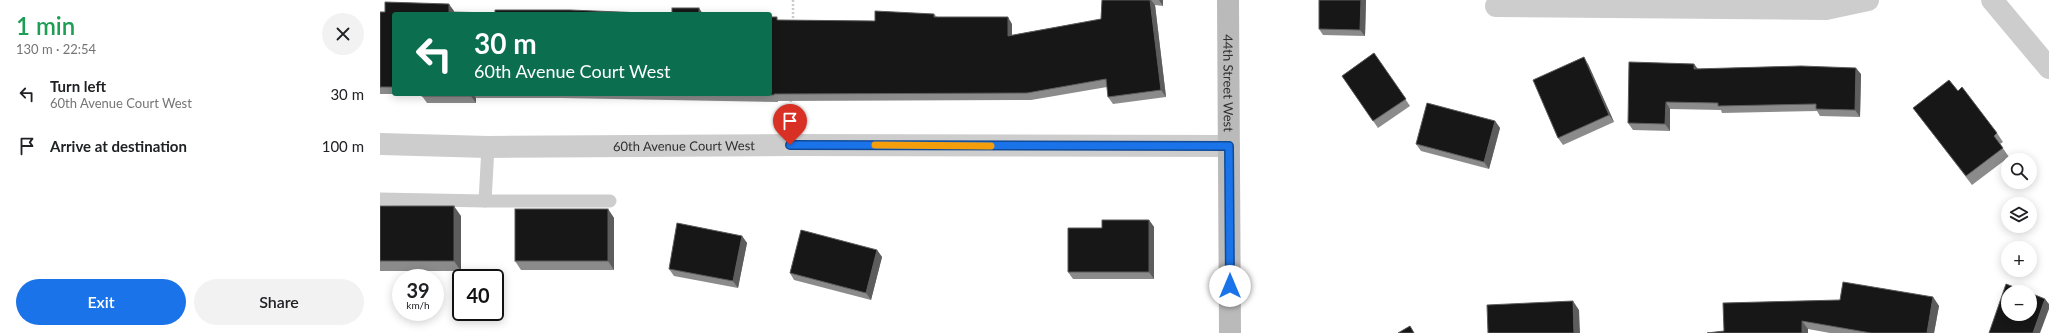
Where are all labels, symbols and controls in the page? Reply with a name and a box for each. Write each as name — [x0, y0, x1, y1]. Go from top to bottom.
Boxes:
text: 1 min — [16, 11, 75, 40]
button: close — [322, 13, 364, 55]
text: 30 m — [474, 26, 537, 60]
icon: left — [408, 28, 460, 80]
street label: 44th Street West — [1220, 34, 1237, 132]
text: 130 m · 22:54 — [16, 41, 96, 57]
text: 60th Avenue Court West — [474, 60, 670, 82]
text: Turn left — [50, 77, 106, 95]
icon: left — [16, 83, 38, 105]
text: 30 m — [330, 85, 364, 103]
text: 60th Avenue Court West — [50, 95, 192, 111]
pin — [773, 104, 807, 145]
icon: arrive — [779, 110, 801, 132]
icon: arrive — [16, 135, 38, 157]
text: Arrive at destination — [50, 137, 187, 155]
text: 100 m — [322, 137, 364, 155]
street label: 60th Avenue Court West — [613, 137, 755, 154]
map controls — [2001, 153, 2037, 321]
button: search — [2001, 153, 2037, 189]
button: layers — [2001, 197, 2037, 233]
button: + — [2001, 241, 2037, 277]
position arrow — [1209, 265, 1251, 307]
speed limit sign: 40 — [452, 269, 504, 321]
text: 39 — [406, 278, 430, 302]
button: Exit — [16, 279, 186, 325]
button: Share — [194, 279, 364, 325]
button: − — [2001, 285, 2037, 321]
text: km/h — [406, 299, 430, 311]

